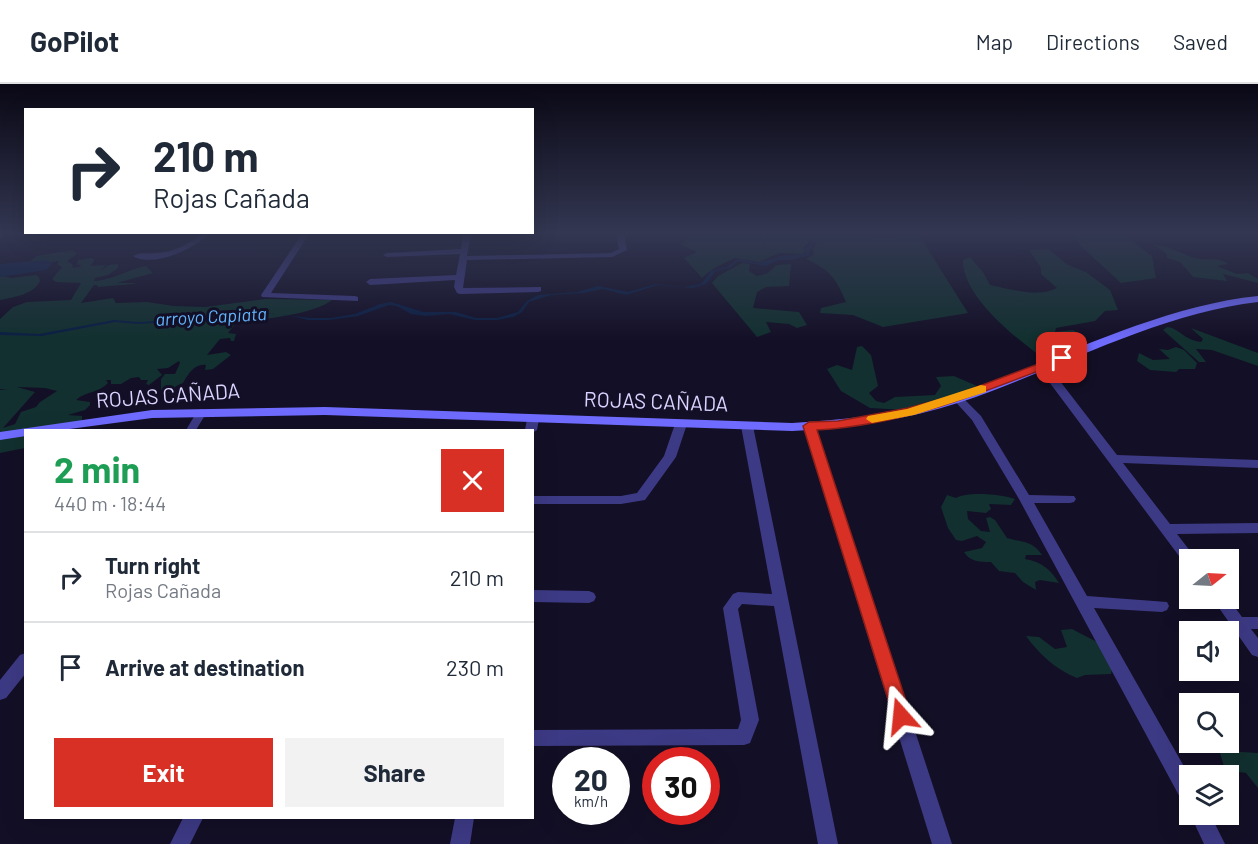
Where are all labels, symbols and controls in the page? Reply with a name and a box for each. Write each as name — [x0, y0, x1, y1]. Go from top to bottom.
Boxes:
text: GoPilot — [30, 24, 119, 58]
text: Map — [976, 29, 1013, 54]
text: Directions — [1046, 29, 1140, 54]
text: Saved — [1173, 29, 1228, 54]
text: 210 m — [153, 130, 259, 180]
icon: right — [54, 132, 132, 210]
text: Rojas Cañada — [153, 181, 310, 213]
water label: arroyo Capiata — [155, 302, 267, 330]
pin — [1036, 332, 1087, 383]
icon: arrive — [1045, 341, 1078, 374]
street label: ROJAS CAÑADA — [95, 377, 241, 412]
street label: ROJAS CAÑADA — [583, 385, 729, 416]
text: 2 min — [54, 447, 140, 490]
button: close — [441, 449, 504, 512]
text: 440 m · 18:44 — [54, 491, 166, 515]
north arrow — [1179, 549, 1239, 609]
map controls — [1179, 549, 1239, 825]
text: Turn right — [105, 552, 200, 578]
icon: right — [54, 561, 87, 594]
text: 210 m — [450, 564, 504, 590]
text: Rojas Cañada — [105, 578, 221, 602]
button: sound — [1179, 621, 1239, 681]
icon: arrive — [54, 651, 87, 684]
text: Arrive at destination — [105, 654, 304, 680]
text: 230 m — [446, 654, 504, 680]
position arrow — [869, 684, 933, 748]
button: search — [1179, 693, 1239, 753]
button: Exit — [54, 738, 273, 807]
button: Share — [285, 738, 504, 807]
speed limit sign: 30 — [642, 747, 720, 825]
text: 20 — [574, 761, 608, 797]
button: layers — [1179, 765, 1239, 825]
text: km/h — [574, 792, 608, 810]

